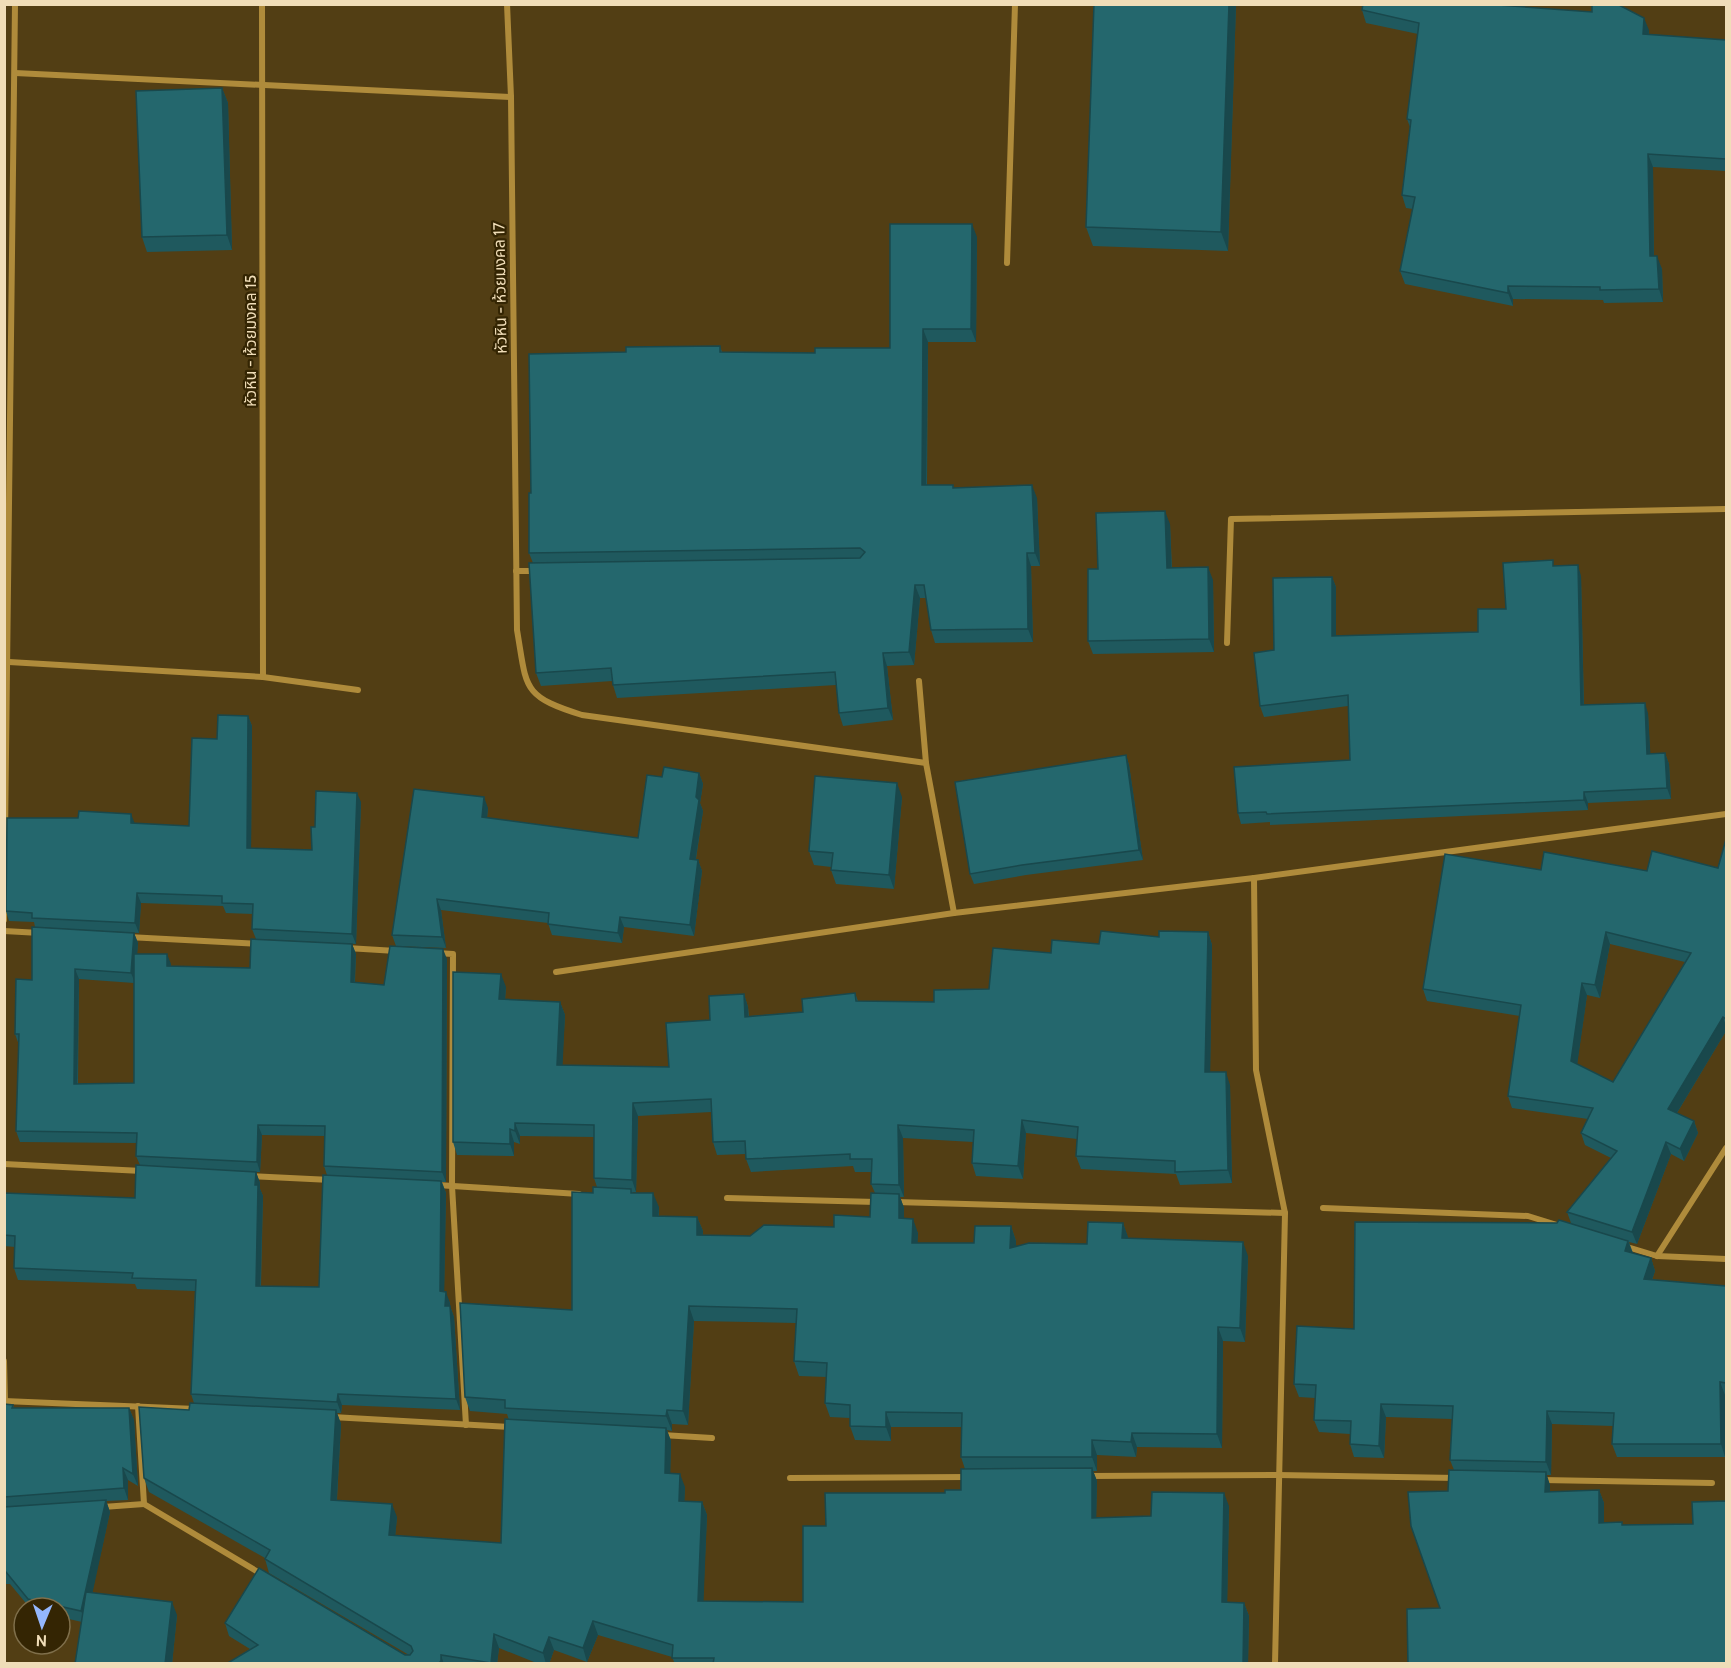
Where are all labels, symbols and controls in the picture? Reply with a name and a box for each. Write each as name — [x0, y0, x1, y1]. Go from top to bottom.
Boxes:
street label: หัวหิน - ห้วยมงคล 17 — [489, 222, 511, 354]
street label: หัวหิน - ห้วยมงคล 15 — [241, 275, 260, 407]
north arrow — [12, 1596, 72, 1656]
text: N — [36, 1631, 47, 1650]

